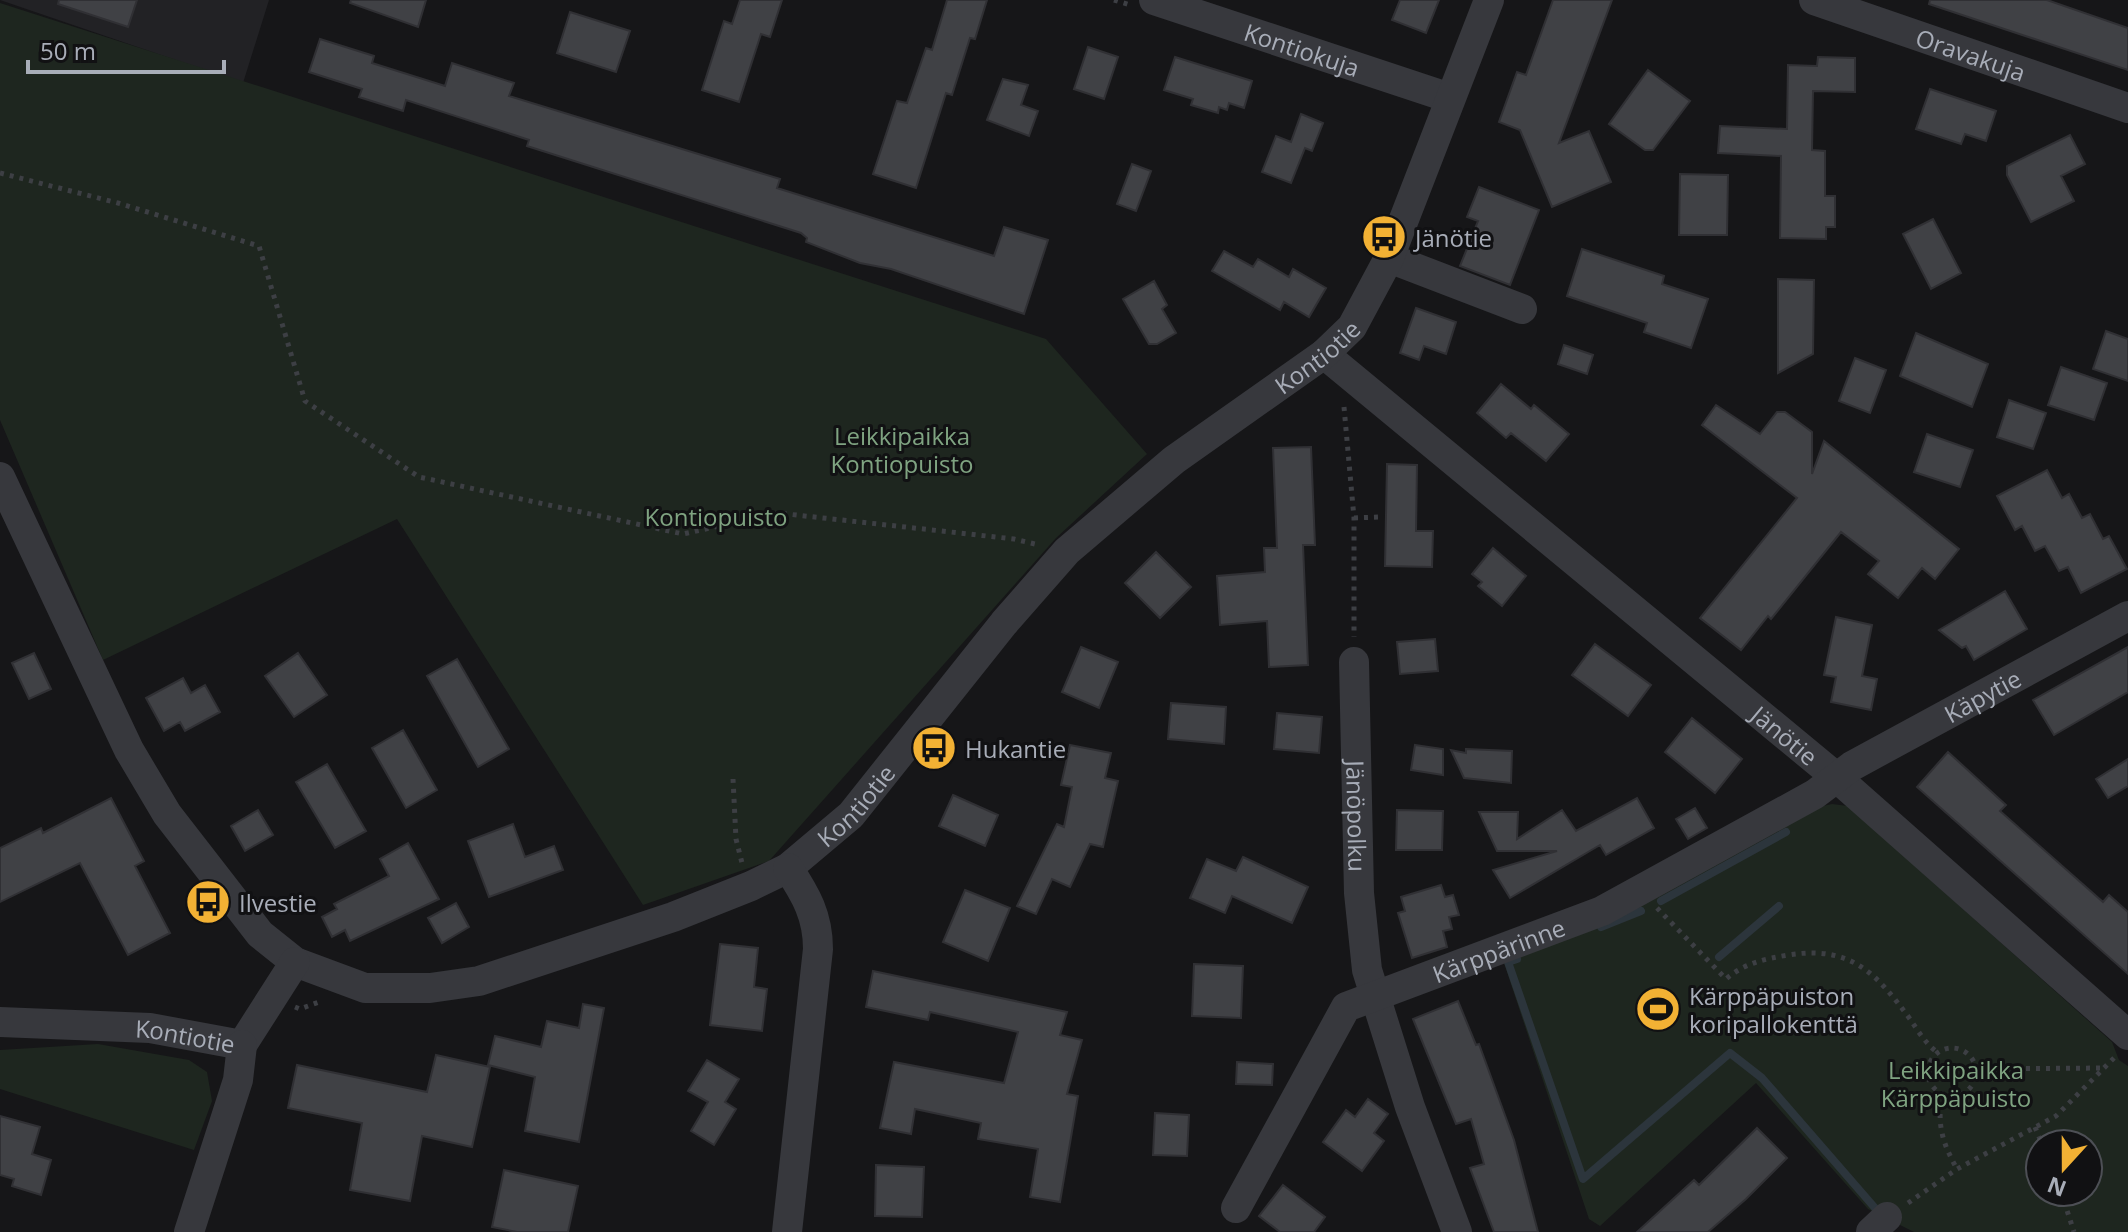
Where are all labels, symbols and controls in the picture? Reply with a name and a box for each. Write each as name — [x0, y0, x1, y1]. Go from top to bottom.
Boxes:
street label: Kontiokuja — [1240, 15, 1364, 83]
street label: Oravakuja — [1912, 20, 2030, 88]
scale bar — [28, 24, 224, 74]
text: 50 m — [40, 34, 96, 67]
bus stop icon: Jänötie — [1360, 213, 1408, 261]
place label: Jänötie — [1413, 221, 1492, 254]
street label: Kontiotie — [1267, 312, 1367, 401]
park label: Leikkipaikka Kontiopuisto — [831, 419, 973, 480]
park label: Kontiopuisto — [645, 500, 787, 533]
street label: Käpytie — [1938, 661, 2026, 730]
street label: Jänötie — [1743, 696, 1825, 772]
bus stop icon: Hukantie — [910, 724, 958, 772]
place label: Hukantie — [965, 732, 1066, 765]
street label: Kontiotie — [809, 757, 902, 854]
street label: Jänöpolku — [1340, 758, 1375, 872]
bus stop icon: Ilvestie — [184, 878, 232, 926]
place label: Ilvestie — [239, 886, 317, 919]
street label: Kärppärinne — [1427, 910, 1570, 990]
place label: Kärppäpuiston koripallokenttä — [1689, 979, 1858, 1040]
sports icon: Kärppäpuiston koripallokenttä — [1634, 985, 1682, 1033]
street label: Kontiotie — [135, 1011, 238, 1060]
park label: Leikkipaikka Kärppäpuisto — [1881, 1053, 2031, 1114]
north arrow — [2024, 1128, 2104, 1208]
text: N — [2043, 1170, 2070, 1205]

